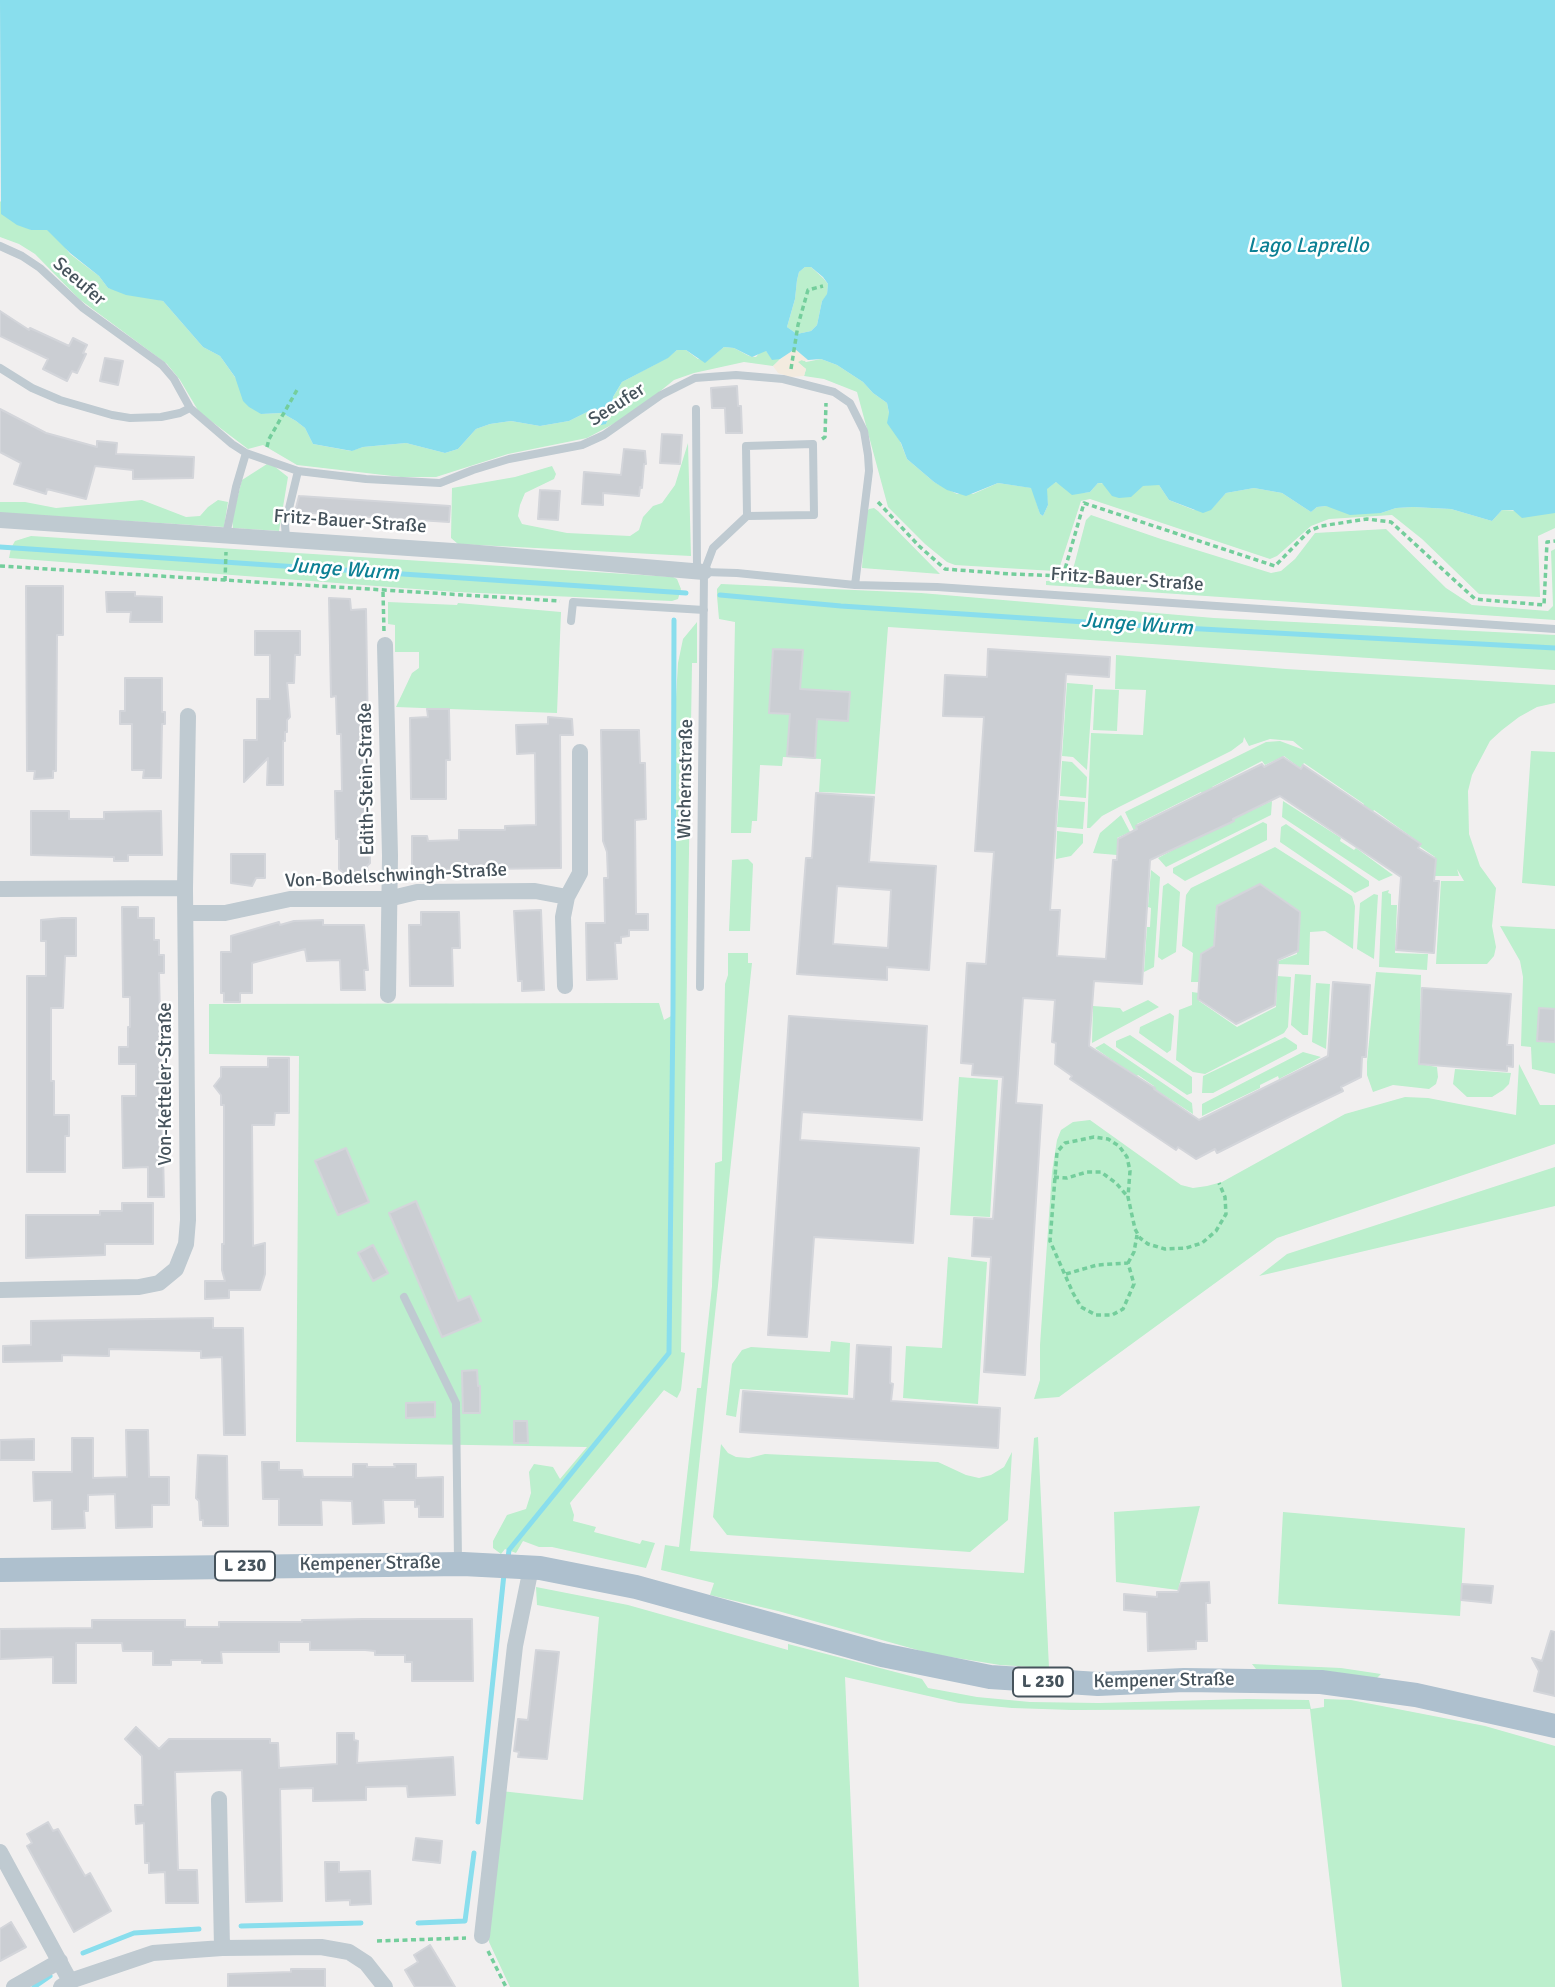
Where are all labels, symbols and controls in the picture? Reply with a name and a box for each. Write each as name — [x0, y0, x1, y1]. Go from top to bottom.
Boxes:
water label: Lago Laprello — [1247, 233, 1369, 259]
street label: Seeufer — [48, 253, 110, 311]
street label: Seeufer — [585, 378, 649, 432]
street label: Fritz-Bauer-Straße — [273, 505, 427, 539]
water label: Junge Wurm — [286, 554, 400, 586]
street label: Fritz-Bauer-Straße — [1050, 563, 1204, 597]
water label: Junge Wurm — [1080, 609, 1194, 641]
street label: Edith-Stein-Straße — [354, 702, 380, 856]
street label: Wichernstraße — [674, 719, 698, 839]
street label: Von-Bodelschwingh-Straße — [284, 859, 508, 893]
street label: Von-Ketteler-Straße — [155, 1002, 177, 1166]
street label: Kempener Straße — [299, 1551, 441, 1577]
road number: L 230 — [215, 1552, 275, 1581]
road number: L 230 — [1013, 1667, 1073, 1696]
street label: Kempener Straße — [1093, 1668, 1235, 1694]

